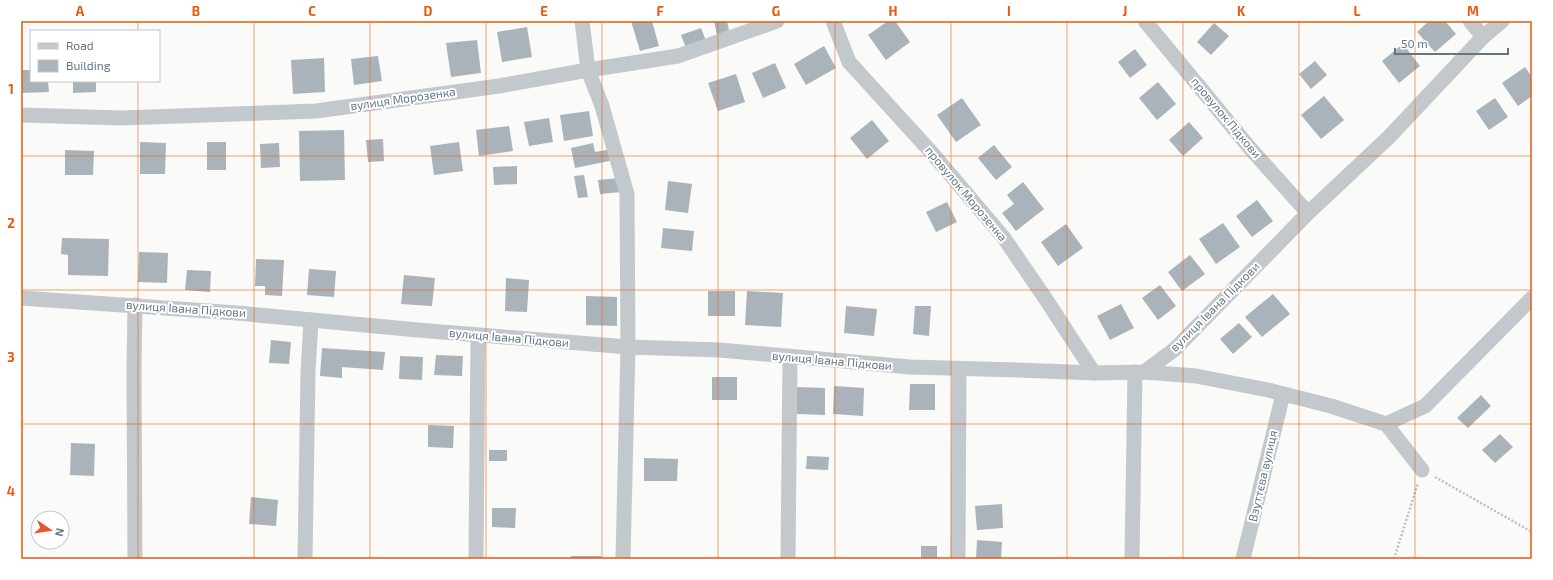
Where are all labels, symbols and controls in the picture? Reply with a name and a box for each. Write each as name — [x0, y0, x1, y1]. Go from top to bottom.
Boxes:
text: A — [76, 3, 85, 19]
text: B — [192, 3, 200, 19]
text: C — [308, 3, 316, 19]
text: D — [424, 3, 433, 19]
text: E — [540, 3, 548, 19]
text: F — [656, 3, 664, 19]
text: G — [772, 3, 780, 19]
text: H — [889, 3, 898, 19]
text: I — [1007, 3, 1011, 19]
text: J — [1123, 3, 1127, 19]
text: K — [1237, 3, 1246, 19]
text: L — [1354, 3, 1361, 19]
text: M — [1467, 3, 1479, 19]
legend — [30, 30, 160, 82]
scale bar — [1395, 30, 1508, 56]
text: 50 m — [1401, 36, 1428, 50]
text: Road — [66, 38, 94, 52]
text: Building — [66, 58, 111, 72]
street label: провулок Підкови — [1188, 74, 1265, 161]
text: 1 — [8, 81, 14, 97]
street label: вулиця Морозенка — [349, 84, 457, 113]
street label: провулок Морозенка — [922, 143, 1011, 244]
text: 2 — [7, 215, 15, 231]
street label: вулиця Івана Підкови — [1167, 259, 1263, 355]
street label: вулиця Івана Підкови — [125, 297, 247, 320]
street label: вулиця Івана Підкови — [448, 325, 570, 350]
street label: вулиця Івана Підкови — [771, 348, 893, 373]
text: 3 — [7, 349, 15, 365]
street label: Взуттєва вулиця — [1245, 429, 1280, 523]
text: 4 — [7, 483, 15, 499]
north arrow — [30, 510, 70, 550]
text: N — [53, 527, 67, 538]

